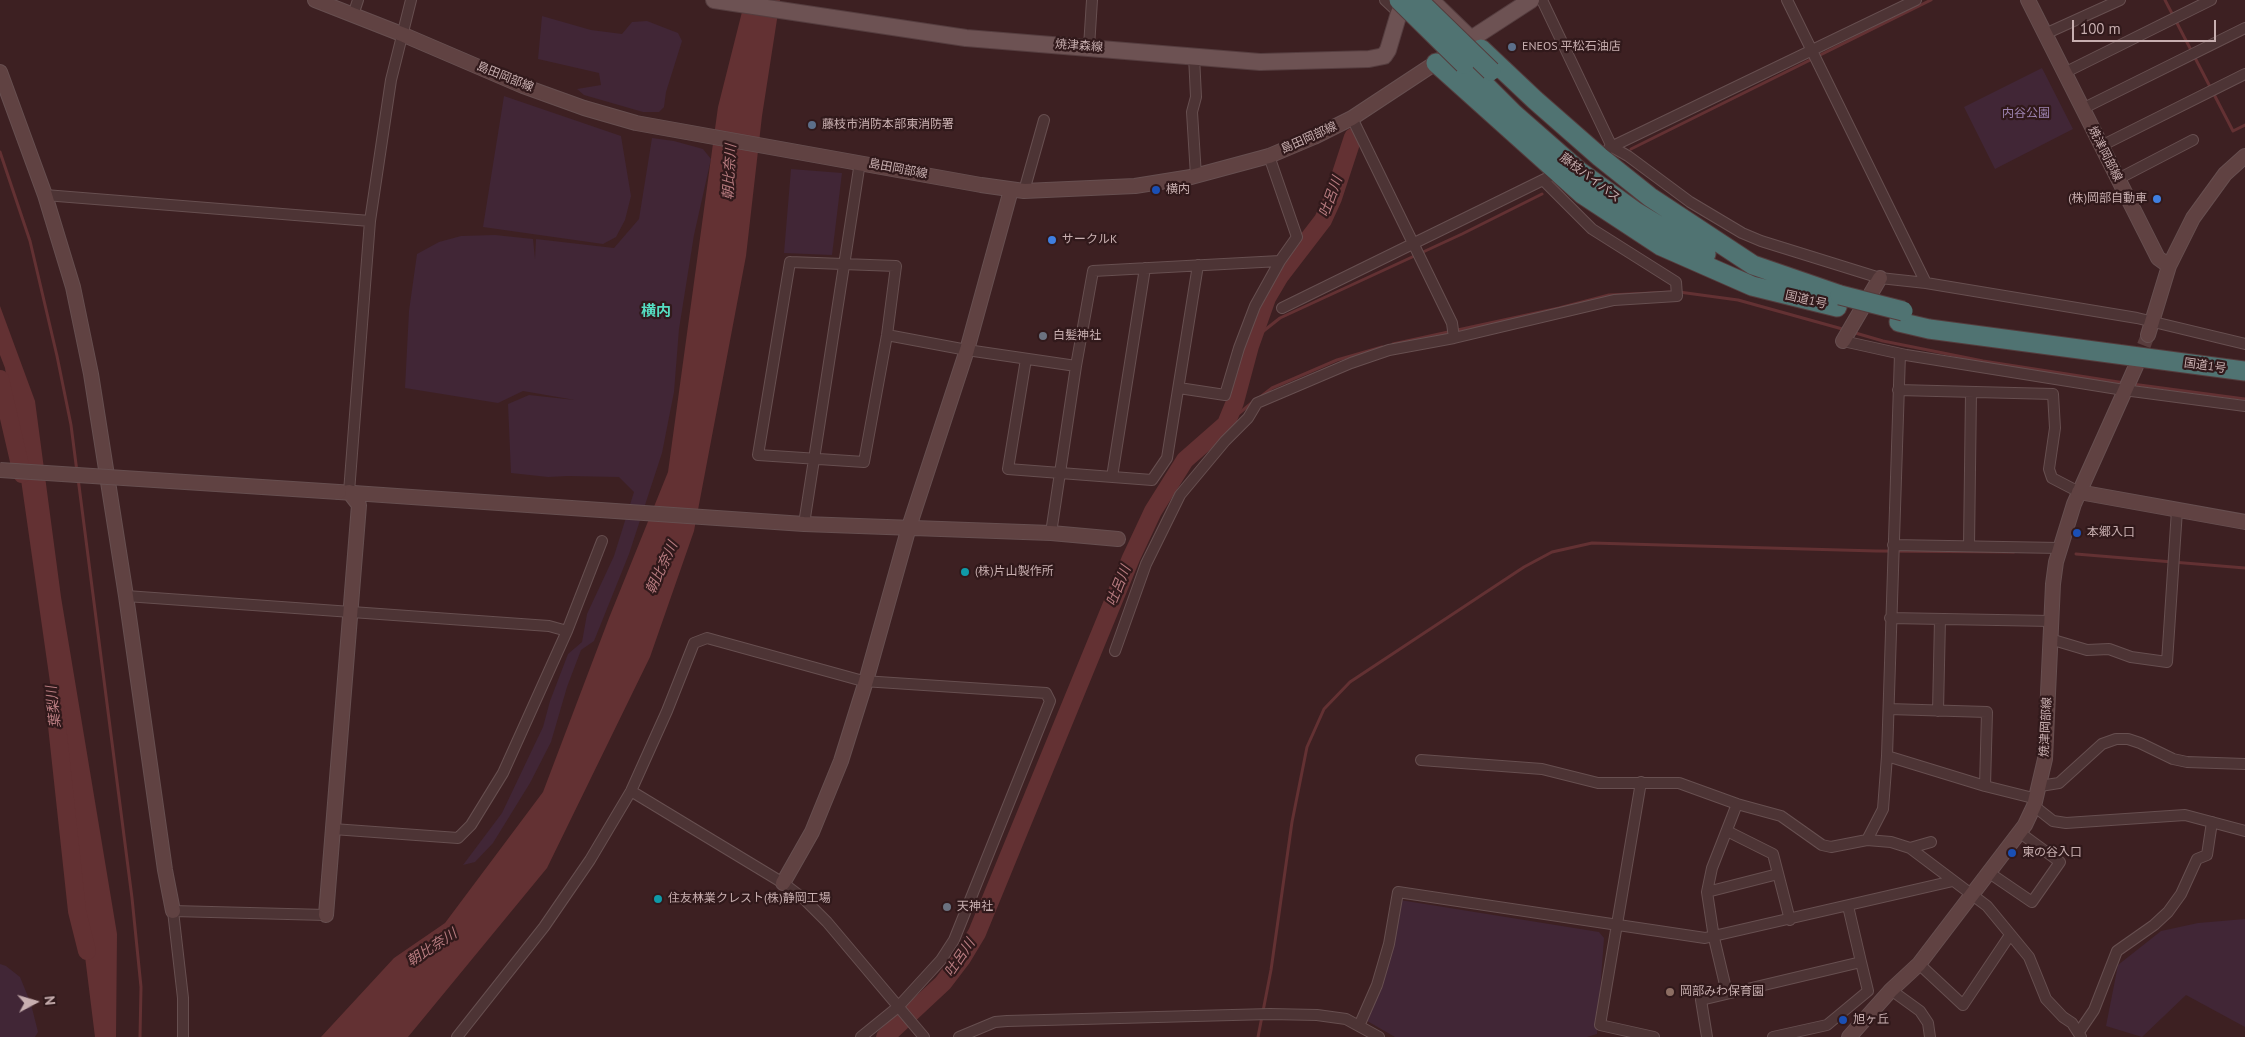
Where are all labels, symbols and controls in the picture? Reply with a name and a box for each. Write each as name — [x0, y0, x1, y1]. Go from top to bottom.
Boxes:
scale bar — [2075, 10, 2219, 42]
text: 100 m — [2080, 19, 2121, 38]
street label: 焼津森線 — [1055, 37, 1103, 55]
place label: ENEOS 平松石油店 — [1522, 40, 1621, 54]
marker: ENEOS 平松石油店 — [1506, 41, 1518, 53]
street label: 島田岡部線 — [474, 59, 536, 95]
park label: 内谷公園 — [2002, 107, 2050, 121]
place label: 藤枝市消防本部東消防署 — [822, 118, 954, 132]
marker: 藤枝市消防本部東消防署 — [806, 119, 818, 131]
street label: 島田岡部線 — [1279, 119, 1339, 157]
street label: 焼津岡部線 — [2085, 124, 2125, 184]
water label: 朝比奈川 — [720, 144, 740, 200]
street label: 藤枝バイパス — [1557, 151, 1623, 205]
street label: 島田岡部線 — [867, 156, 929, 182]
water label: 吐呂川 — [1316, 174, 1346, 220]
place label: 横内 — [1166, 183, 1190, 197]
marker: 横内 — [1150, 184, 1162, 196]
place label: (株)岡部自動車 — [2068, 192, 2147, 206]
marker: (株)岡部自動車 — [2151, 193, 2163, 205]
place label: サークルK — [1062, 233, 1117, 247]
marker: サークルK — [1046, 234, 1058, 246]
street label: 国道1号 — [1784, 288, 1828, 312]
district label: 横内 — [641, 303, 671, 321]
place label: 白髪神社 — [1053, 329, 1101, 343]
marker: 白髪神社 — [1037, 330, 1049, 342]
street label: 国道1号 — [2183, 356, 2227, 376]
place label: 本郷入口 — [2087, 526, 2135, 540]
marker: 本郷入口 — [2071, 527, 2083, 539]
water label: 朝比奈川 — [643, 539, 681, 597]
water label: 吐呂川 — [1103, 563, 1135, 609]
place label: (株)片山製作所 — [975, 565, 1054, 579]
marker: (株)片山製作所 — [959, 566, 971, 578]
water label: 葉梨川 — [43, 685, 65, 729]
street label: 焼津岡部線 — [2037, 697, 2055, 757]
place label: 東の谷入口 — [2022, 846, 2082, 860]
marker: 東の谷入口 — [2006, 847, 2018, 859]
place label: 住友林業クレスト(株)静岡工場 — [668, 892, 831, 906]
marker: 住友林業クレスト(株)静岡工場 — [652, 893, 664, 905]
place label: 天神社 — [957, 900, 993, 914]
marker: 天神社 — [941, 901, 953, 913]
water label: 朝比奈川 — [404, 926, 460, 970]
water label: 吐呂川 — [941, 936, 979, 980]
north arrow — [10, 977, 60, 1027]
place label: 岡部みわ保育園 — [1680, 985, 1764, 999]
marker: 岡部みわ保育園 — [1664, 986, 1676, 998]
text: N — [40, 995, 59, 1006]
place label: 旭ヶ丘 — [1853, 1013, 1889, 1027]
marker: 旭ヶ丘 — [1837, 1014, 1849, 1026]

